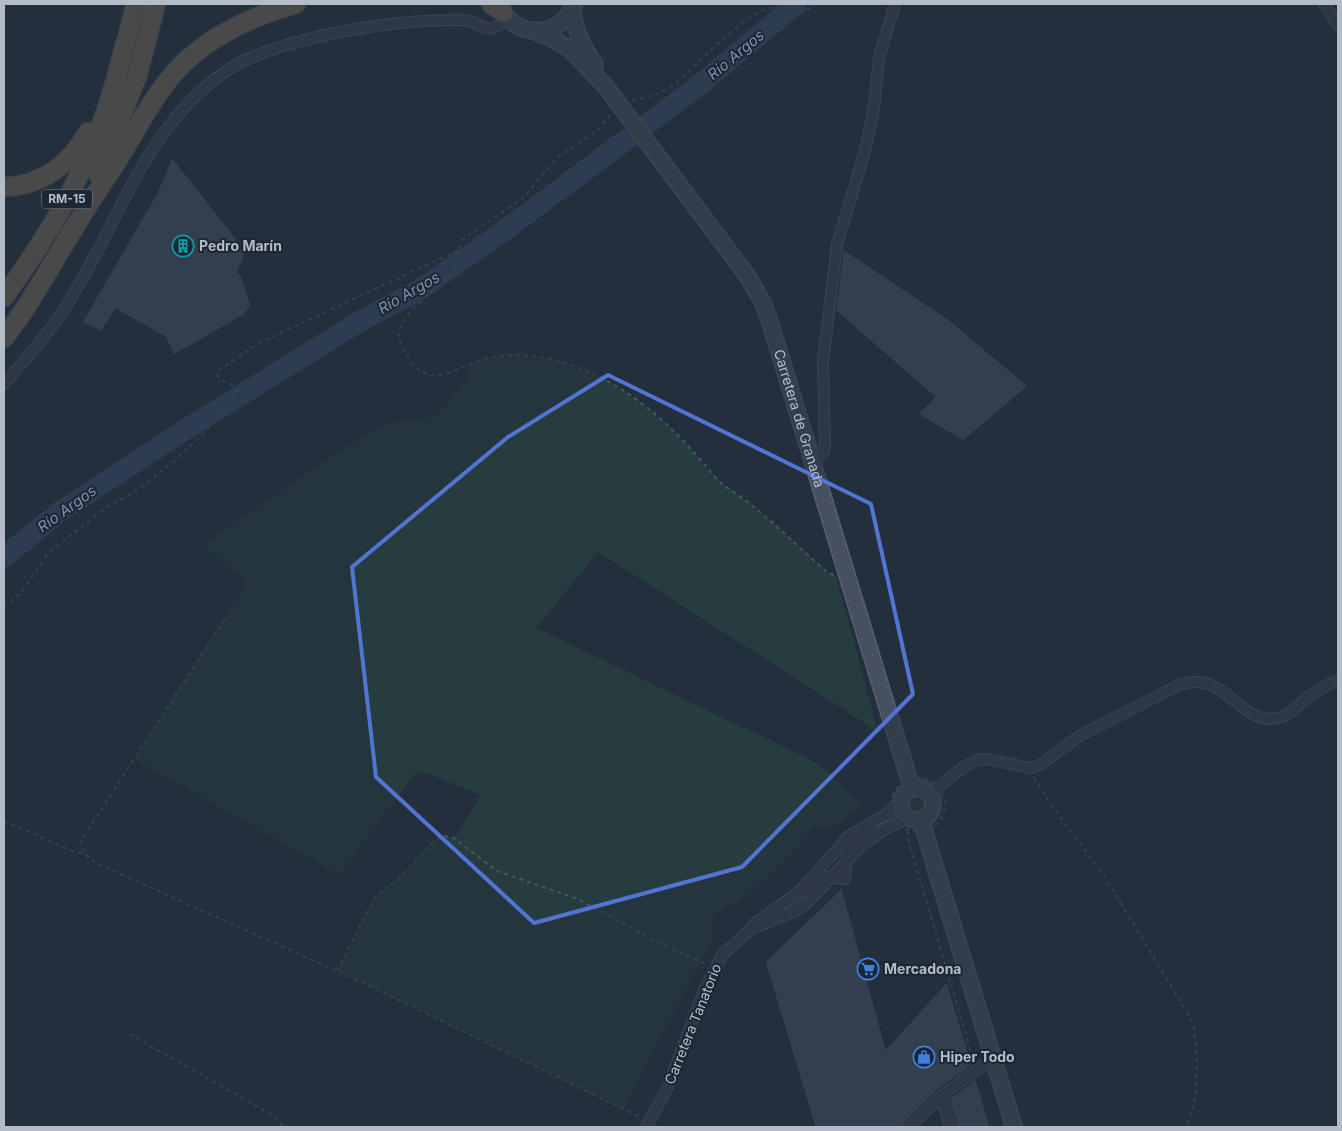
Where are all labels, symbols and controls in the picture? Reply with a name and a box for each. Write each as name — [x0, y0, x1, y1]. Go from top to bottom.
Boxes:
water label: Río Argos — [703, 25, 768, 84]
road number: RM-15 — [42, 190, 92, 208]
building icon: Pedro Marín — [171, 234, 195, 258]
place label: Pedro Marín — [199, 237, 282, 254]
water label: Río Argos — [374, 267, 443, 318]
street label: Carretera de Granada — [771, 347, 829, 489]
water label: Río Argos — [33, 481, 100, 536]
supermarket icon: Mercadona — [856, 957, 880, 981]
place label: Mercadona — [884, 960, 962, 977]
street label: Carretera Tanatorio — [661, 961, 725, 1087]
shop icon: Hiper Todo — [912, 1045, 936, 1069]
place label: Hiper Todo — [940, 1048, 1015, 1065]

